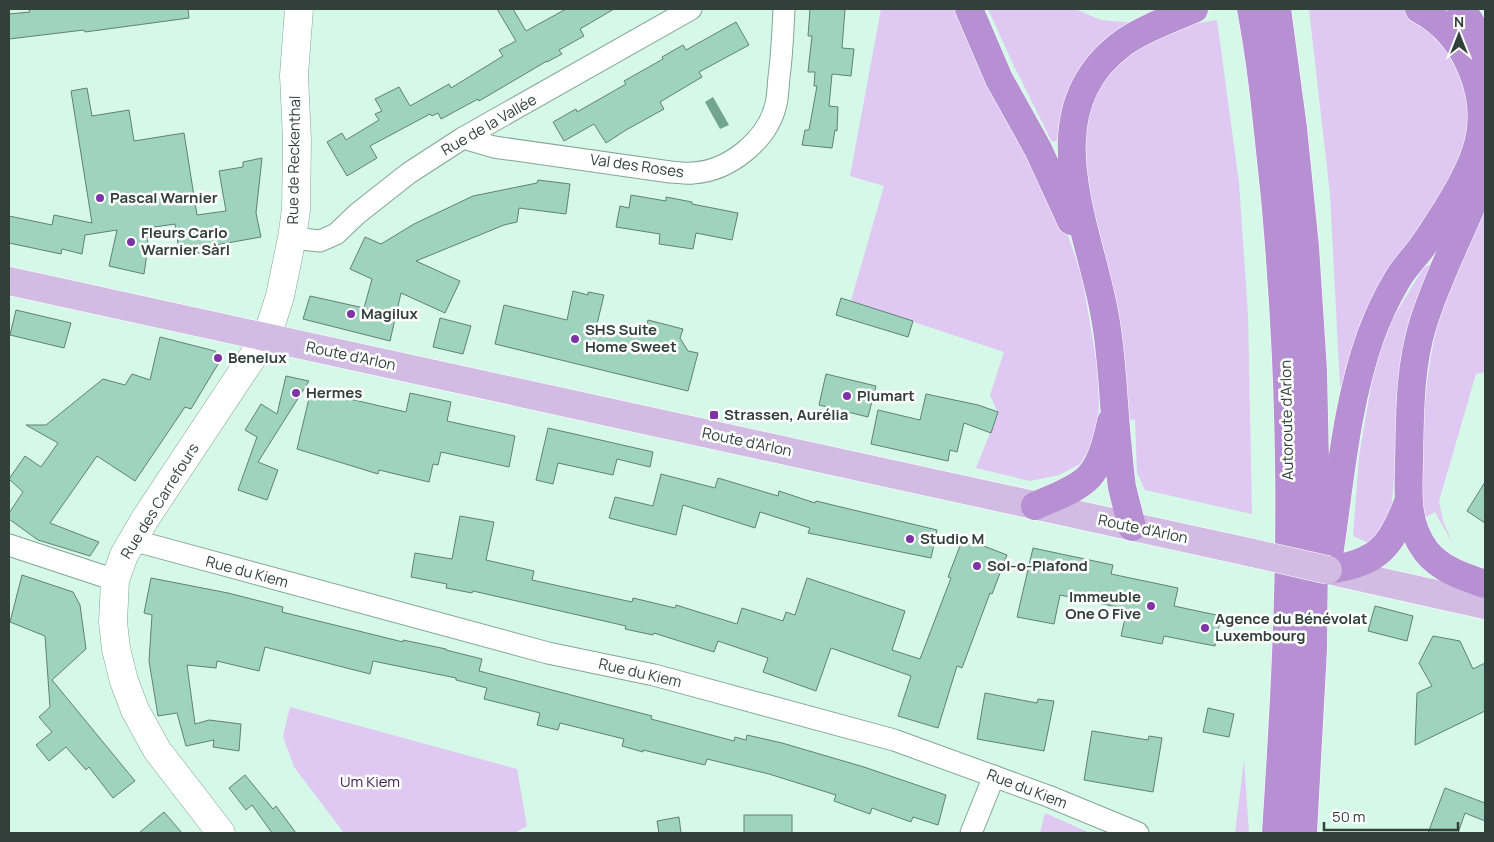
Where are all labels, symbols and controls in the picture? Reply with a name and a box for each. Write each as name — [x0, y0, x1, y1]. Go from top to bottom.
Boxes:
north arrow — [1434, 10, 1484, 60]
text: N — [1454, 12, 1464, 31]
street label: Rue de la Vallée — [437, 89, 540, 160]
street label: Rue de Reckenthal — [282, 95, 305, 225]
street label: Val des Roses — [589, 149, 685, 182]
place label: Pascal Warnier — [110, 187, 218, 208]
marker: Pascal Warnier — [94, 192, 106, 204]
place label: Fleurs Carlo Warnier Sàrl — [141, 222, 230, 260]
marker: Fleurs Carlo Warnier Sàrl — [125, 236, 137, 248]
place label: Magilux — [361, 303, 419, 324]
marker: Magilux — [345, 308, 357, 320]
place label: SHS Suite Home Sweet — [585, 319, 677, 357]
marker: SHS Suite Home Sweet — [569, 333, 581, 345]
street label: Route d'Arlon — [304, 336, 398, 375]
place label: Benelux — [228, 347, 287, 368]
marker: Benelux — [212, 352, 224, 364]
street label: Autoroute d'Arlon — [1275, 360, 1298, 480]
place label: Hermes — [306, 382, 362, 403]
place label: Plumart — [857, 385, 915, 406]
marker: Hermes — [290, 387, 302, 399]
marker: Plumart — [841, 390, 853, 402]
place label: Strassen, Aurélia — [724, 404, 848, 425]
marker: Strassen, Aurélia — [708, 409, 720, 421]
street label: Route d'Arlon — [700, 422, 794, 461]
street label: Rue des Carrefours — [115, 439, 204, 563]
street label: Route d'Arlon — [1096, 509, 1190, 548]
place label: Studio M — [920, 528, 984, 549]
marker: Studio M — [904, 533, 916, 545]
street label: Rue du Kiem — [204, 550, 291, 593]
place label: Sol-o-Plafond — [987, 555, 1088, 576]
marker: Sol-o-Plafond — [971, 560, 983, 572]
place label: Immeuble One O Five — [1065, 586, 1141, 624]
marker: Immeuble One O Five — [1145, 600, 1157, 612]
place label: Agence du Bénévolat Luxembourg — [1215, 608, 1367, 646]
marker: Agence du Bénévolat Luxembourg — [1199, 622, 1211, 634]
street label: Rue du Kiem — [597, 653, 684, 692]
street label: Rue du Kiem — [984, 764, 1070, 813]
park label: Um Kiem — [340, 771, 400, 792]
scale bar — [1324, 800, 1458, 832]
text: 50 m — [1332, 806, 1366, 827]

